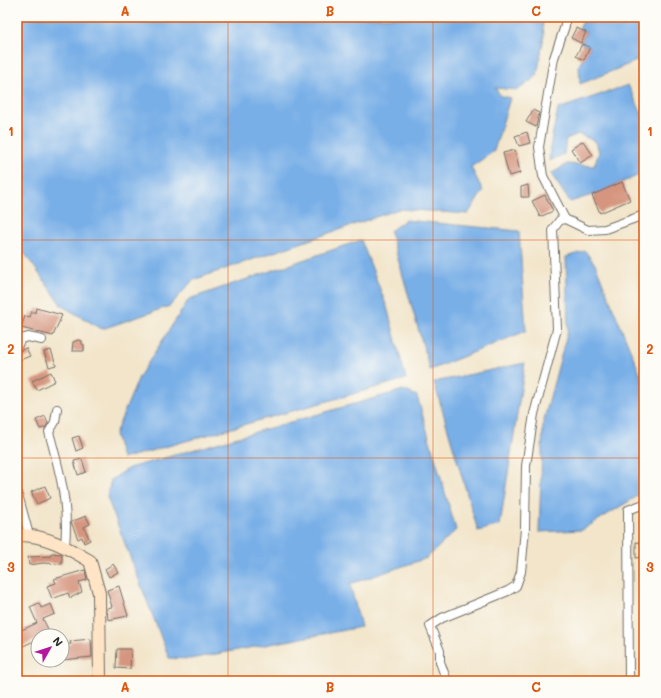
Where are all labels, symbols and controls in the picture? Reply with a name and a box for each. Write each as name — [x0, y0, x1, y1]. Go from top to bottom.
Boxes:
text: A — [120, 2, 130, 19]
text: B — [326, 2, 335, 19]
text: C — [531, 2, 541, 19]
text: 1 — [8, 122, 14, 139]
text: 1 — [647, 122, 653, 139]
text: 2 — [7, 340, 15, 357]
text: 2 — [646, 340, 654, 357]
text: 3 — [7, 558, 15, 575]
text: 3 — [646, 558, 654, 575]
north arrow — [30, 628, 70, 668]
text: N — [50, 633, 67, 649]
text: A — [120, 678, 130, 695]
text: B — [326, 678, 335, 695]
text: C — [531, 678, 541, 695]

